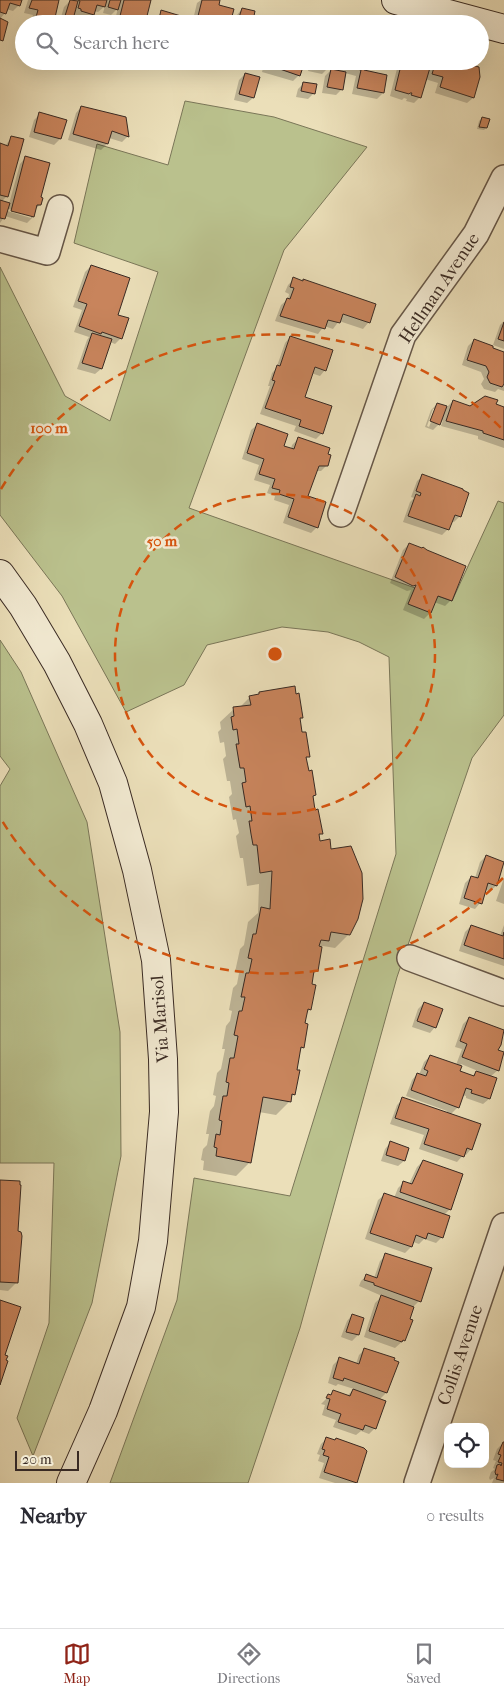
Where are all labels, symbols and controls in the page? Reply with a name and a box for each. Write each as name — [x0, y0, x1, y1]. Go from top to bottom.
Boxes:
search box — [15, 15, 489, 70]
icon: search — [33, 29, 61, 57]
text: Search here — [73, 32, 169, 54]
street label: Hellman Avenue — [395, 229, 484, 347]
text: 100 m — [30, 419, 68, 437]
text: 50 m — [147, 532, 178, 550]
centre of rings — [266, 645, 284, 663]
street label: Via Marisol — [147, 975, 174, 1064]
street label: Collis Avenue — [433, 1302, 488, 1408]
map controls — [444, 1423, 489, 1468]
button: locate — [444, 1423, 489, 1468]
scale bar — [15, 1448, 79, 1471]
text: 20 m — [22, 1451, 52, 1468]
text: Nearby — [20, 1504, 86, 1528]
text: 0 results — [426, 1506, 484, 1525]
tab: Map — [63, 1640, 91, 1687]
tab: Directions — [217, 1640, 280, 1687]
tab: Saved — [406, 1640, 441, 1687]

